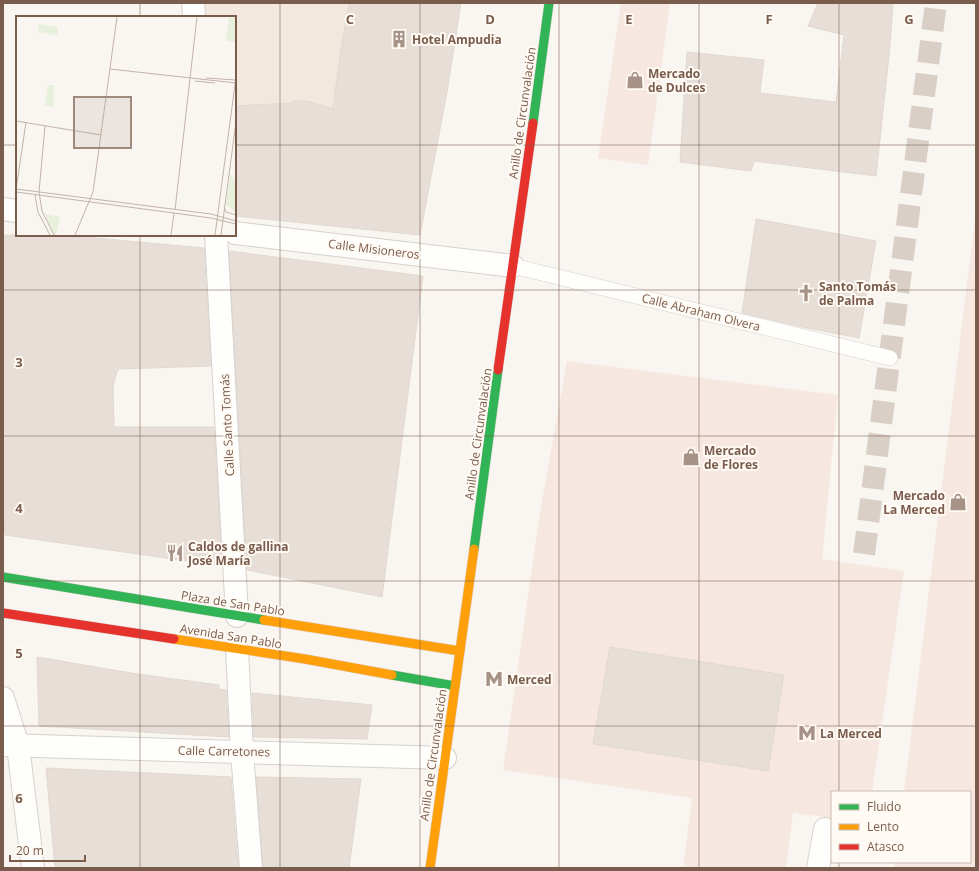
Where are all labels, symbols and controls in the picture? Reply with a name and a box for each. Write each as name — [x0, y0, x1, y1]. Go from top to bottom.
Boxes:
text: C — [346, 10, 354, 28]
text: D — [485, 10, 495, 28]
text: E — [625, 10, 633, 28]
text: F — [765, 10, 773, 28]
text: G — [904, 10, 914, 28]
inset map — [16, 16, 236, 236]
building icon: Hotel Ampudia — [389, 29, 409, 49]
place label: Hotel Ampudia — [412, 31, 502, 48]
street label: Anillo de Circunvalación — [504, 46, 540, 180]
place label: Mercado de Dulces — [648, 65, 705, 96]
shop icon: Mercado de Dulces — [625, 70, 645, 90]
street label: Calle Misioneros — [327, 235, 421, 263]
place label: Santo Tomás de Palma — [819, 278, 896, 309]
church icon: Santo Tomás de Palma — [796, 283, 816, 303]
street label: Calle Abraham Olvera — [640, 289, 762, 335]
text: 3 — [15, 353, 23, 371]
street label: Anillo de Circunvalación — [460, 367, 496, 501]
street label: Calle Santo Tomás — [216, 373, 238, 477]
place label: Mercado de Flores — [704, 442, 758, 473]
shop icon: Mercado de Flores — [681, 447, 701, 467]
place label: Mercado La Merced — [883, 487, 945, 518]
shop icon: Mercado La Merced — [948, 492, 968, 512]
text: 4 — [15, 499, 23, 517]
place label: Caldos de gallina José María — [187, 538, 289, 569]
restaurant icon: Caldos de gallina José María — [165, 543, 185, 563]
street label: Plaza de San Pablo — [180, 586, 286, 620]
street label: Avenida San Pablo — [179, 620, 283, 652]
text: 5 — [15, 644, 23, 662]
metro station icon: Merced — [484, 669, 504, 689]
place label: Merced — [507, 671, 552, 688]
street label: Anillo de Circunvalación — [415, 688, 451, 822]
metro station icon: La Merced — [797, 723, 817, 743]
place label: La Merced — [820, 725, 882, 742]
street label: Calle Carretones — [178, 742, 271, 760]
text: 6 — [15, 789, 23, 807]
legend — [831, 791, 971, 863]
text: Fluido — [867, 798, 901, 815]
text: Lento — [867, 818, 899, 835]
scale bar — [10, 837, 85, 863]
text: Atasco — [867, 838, 904, 855]
text: 20 m — [16, 842, 44, 859]

